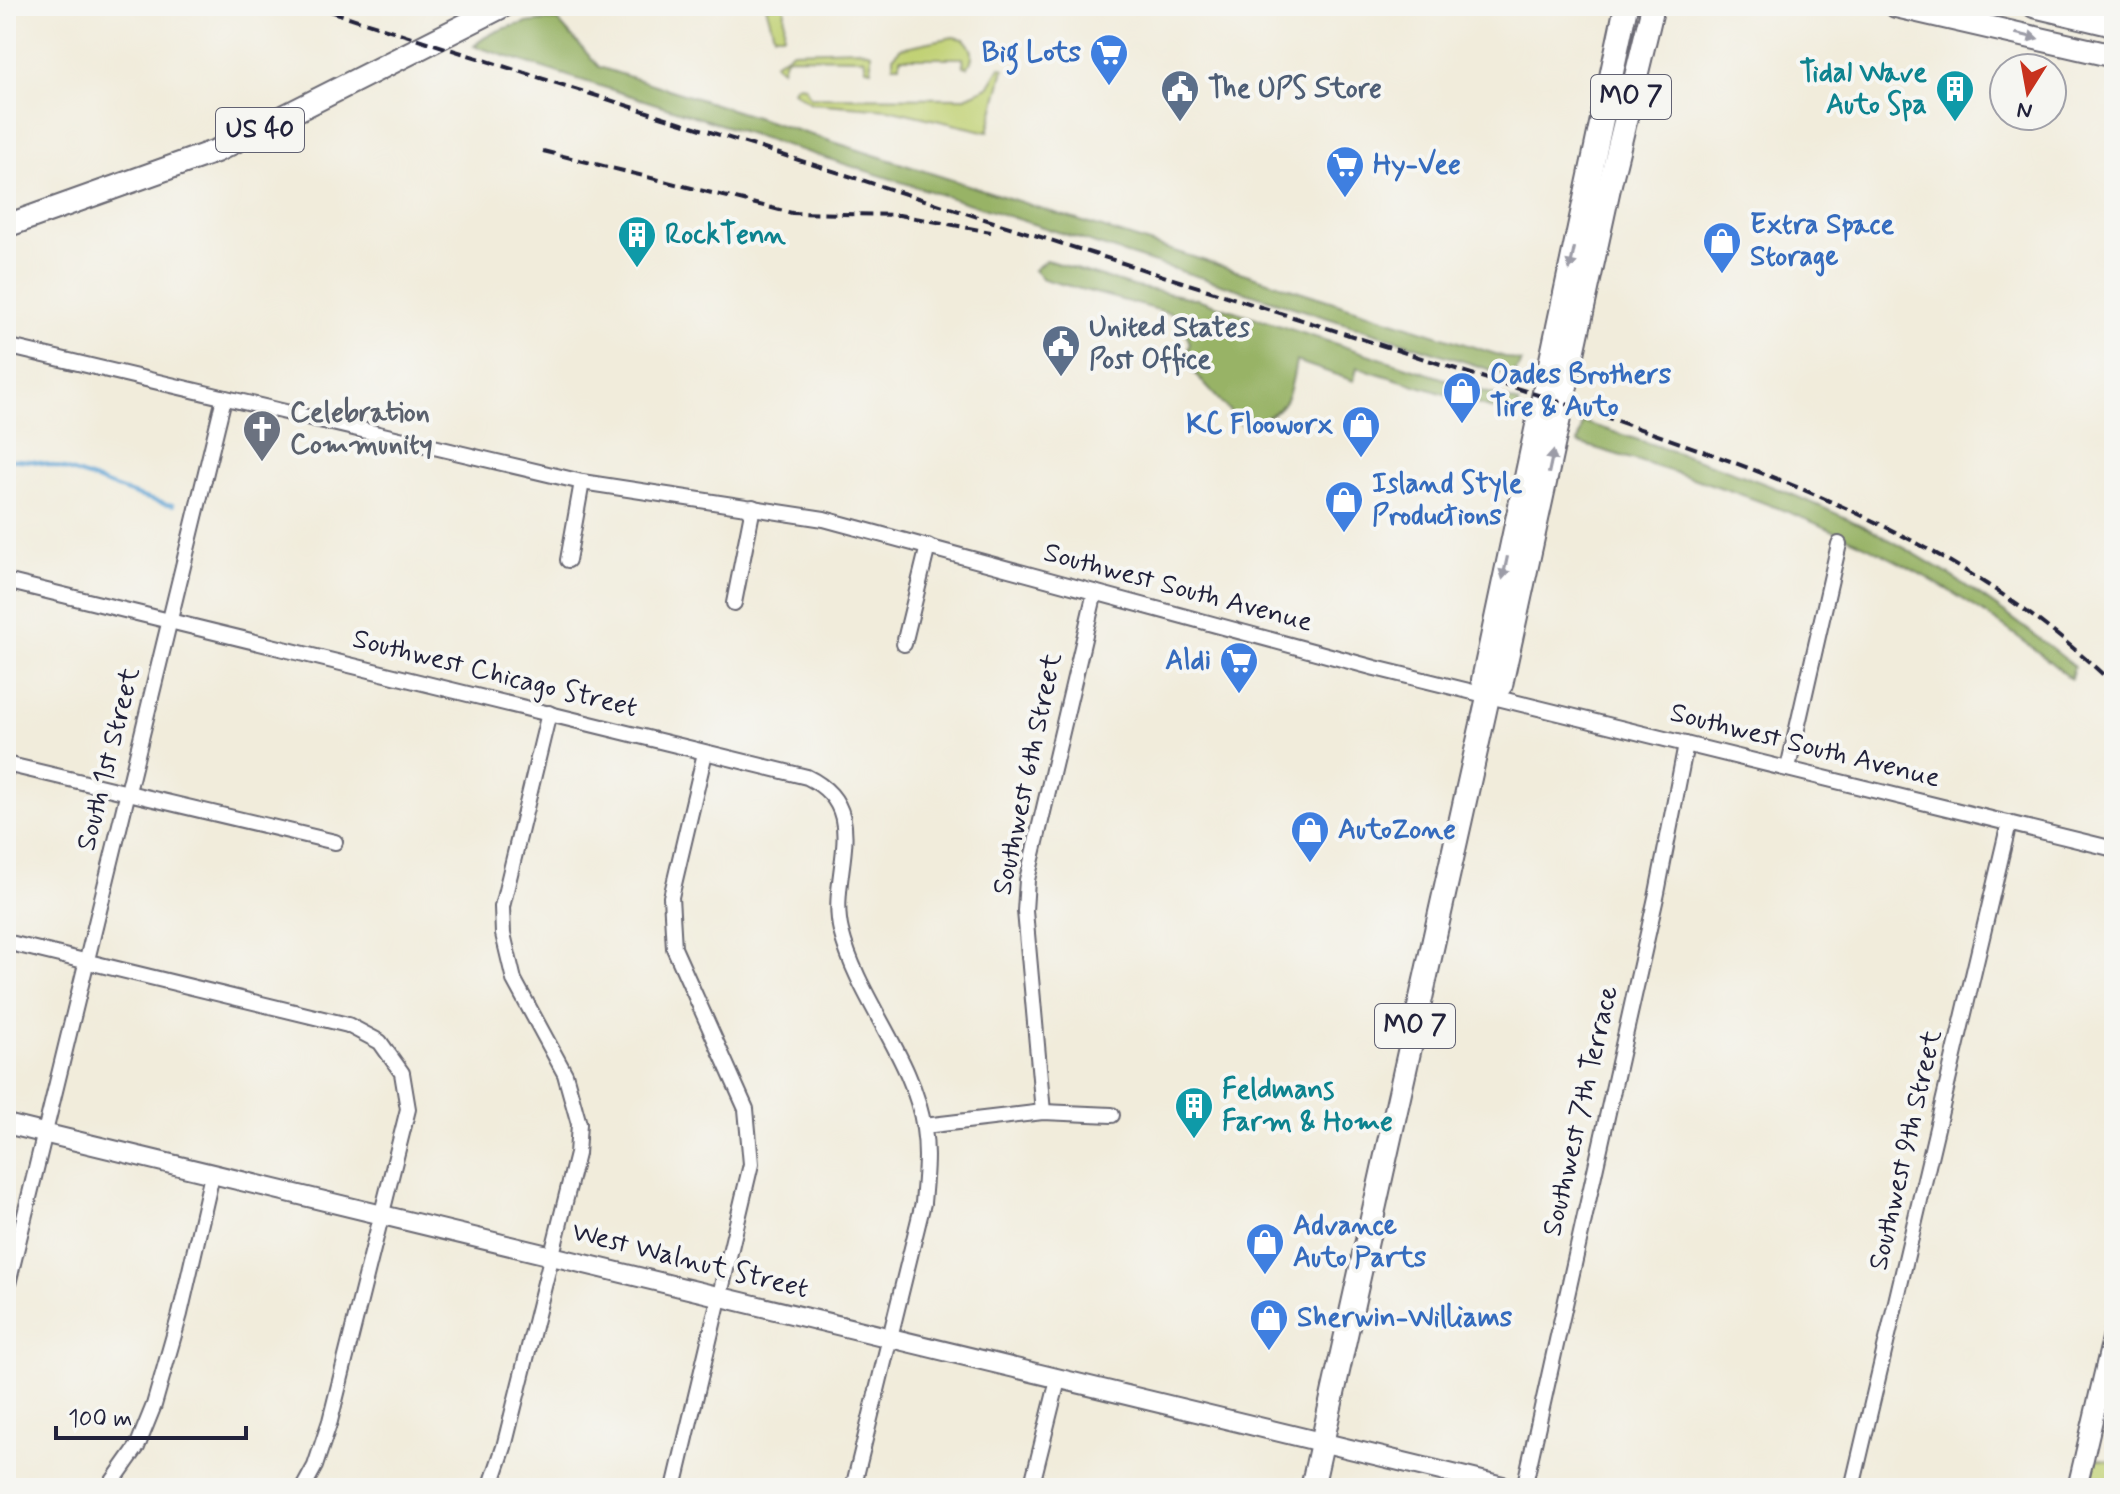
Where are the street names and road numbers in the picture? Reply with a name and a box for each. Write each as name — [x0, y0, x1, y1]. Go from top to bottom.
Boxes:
road number: MO 7 — [1591, 75, 1671, 119]
road number: US 40 — [216, 108, 304, 152]
street label: Southwest South Avenue — [1039, 534, 1317, 642]
street label: Southwest Chicago Street — [349, 621, 641, 727]
street label: Southwest 6th Street — [984, 649, 1072, 898]
street label: South 1st Street — [68, 663, 150, 855]
street label: Southwest South Avenue — [1666, 695, 1944, 797]
street label: Southwest 7th Terrace — [1534, 982, 1628, 1240]
road number: MO 7 — [1375, 1004, 1455, 1048]
street label: Southwest 9th Street — [1860, 1025, 1952, 1274]
street label: West Walnut Street — [568, 1214, 812, 1308]

